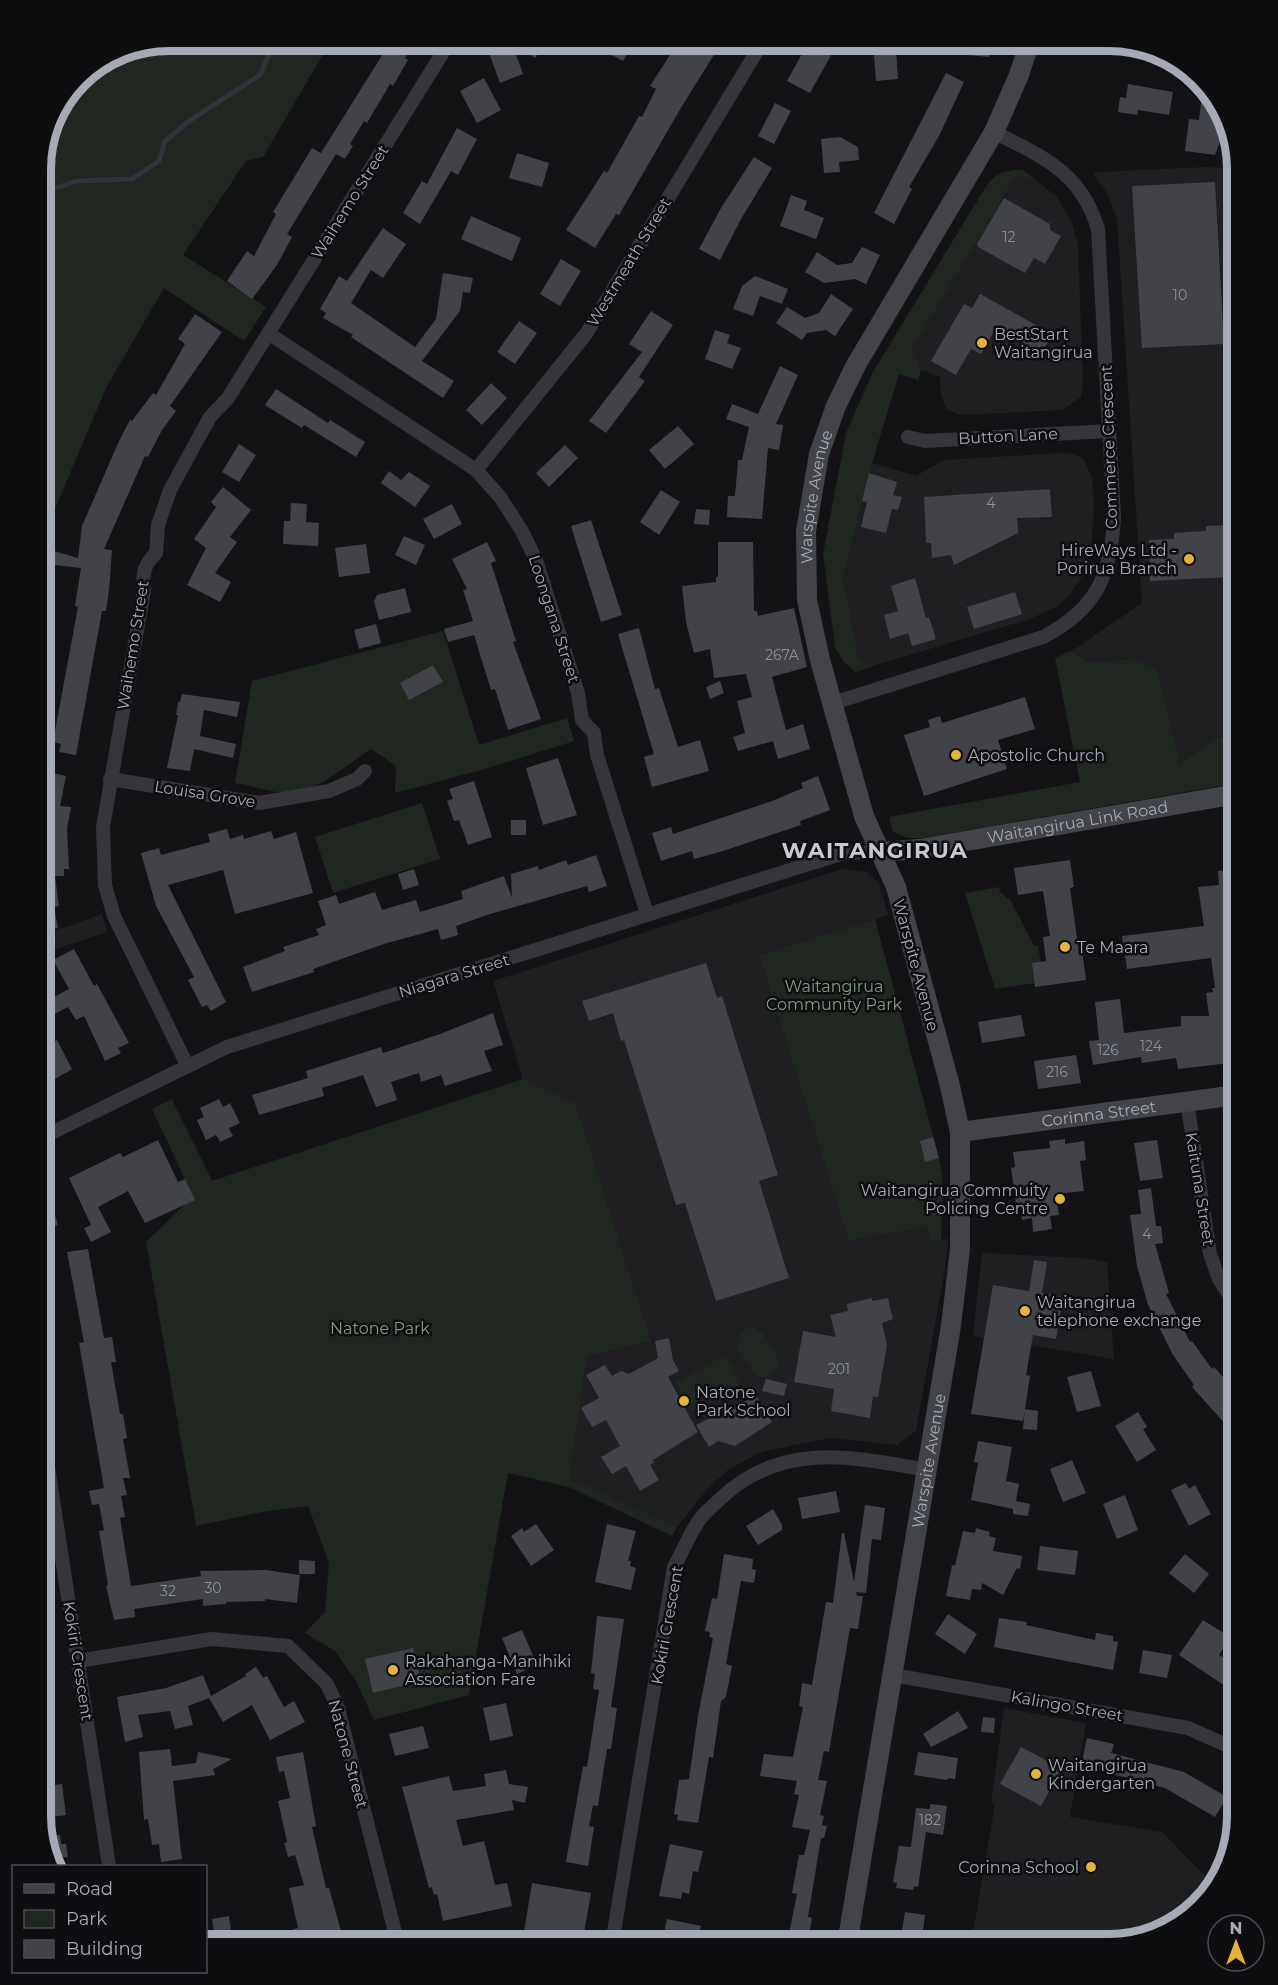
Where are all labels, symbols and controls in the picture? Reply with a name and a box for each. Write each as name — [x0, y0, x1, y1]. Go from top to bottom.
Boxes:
street label: Waihemo Street — [307, 141, 393, 262]
street label: Westmeath Street — [583, 194, 675, 330]
house number: 12 — [1002, 228, 1016, 246]
house number: 10 — [1173, 286, 1187, 304]
place label: BestStart Waitangirua — [994, 325, 1093, 362]
marker: BestStart Waitangirua — [975, 336, 989, 350]
street label: Commerce Crescent — [1097, 364, 1121, 530]
street label: Button Lane — [958, 424, 1058, 448]
street label: Warspite Avenue — [797, 427, 836, 564]
house number: 4 — [986, 494, 996, 512]
place label: HireWays Ltd - Porirua Branch — [1057, 541, 1177, 578]
marker: HireWays Ltd - Porirua Branch — [1182, 552, 1196, 566]
street label: Loongana Street — [524, 553, 584, 686]
street label: Waihemo Street — [113, 578, 153, 711]
house number: 267A — [765, 646, 800, 664]
place label: Apostolic Church — [968, 746, 1105, 765]
marker: Apostolic Church — [949, 748, 963, 762]
street label: Louisa Grove — [153, 777, 257, 811]
street label: Waitangirua Link Road — [986, 797, 1169, 847]
district label: WAITANGIRUA — [782, 837, 968, 864]
street label: Warspite Avenue — [889, 897, 943, 1033]
place label: Te Maara — [1077, 938, 1149, 957]
marker: Te Maara — [1058, 940, 1072, 954]
street label: Niagara Street — [396, 950, 512, 1002]
park label: Waitangirua Community Park — [766, 977, 902, 1014]
house number: 124 — [1140, 1037, 1163, 1055]
house number: 126 — [1097, 1041, 1119, 1059]
house number: 216 — [1046, 1063, 1068, 1081]
street label: Corinna Street — [1040, 1096, 1158, 1131]
street label: Kaituna Street — [1182, 1131, 1218, 1248]
place label: Waitangirua Commuity Policing Centre — [861, 1181, 1048, 1218]
marker: Waitangirua Commuity Policing Centre — [1053, 1192, 1067, 1206]
house number: 4 — [1142, 1225, 1152, 1243]
place label: Waitangirua telephone exchange — [1037, 1293, 1201, 1330]
marker: Waitangirua telephone exchange — [1018, 1304, 1032, 1318]
park label: Natone Park — [330, 1319, 430, 1338]
house number: 201 — [828, 1360, 850, 1378]
place label: Natone Park School — [696, 1383, 791, 1420]
street label: Warspite Avenue — [908, 1392, 949, 1529]
marker: Natone Park School — [677, 1394, 691, 1408]
street label: Kokiri Crescent — [647, 1563, 687, 1686]
house number: 30 — [204, 1579, 222, 1597]
house number: 32 — [160, 1582, 176, 1600]
street label: Kokiri Crescent — [59, 1600, 97, 1723]
place label: Rakahanga-Manihiki Association Fare — [405, 1652, 571, 1689]
marker: Rakahanga-Manihiki Association Fare — [386, 1663, 400, 1677]
street label: Kalingo Street — [1009, 1687, 1125, 1725]
street label: Natone Street — [324, 1698, 372, 1811]
place label: Waitangirua Kindergarten — [1048, 1756, 1155, 1793]
marker: Waitangirua Kindergarten — [1029, 1767, 1043, 1781]
house number: 182 — [919, 1811, 941, 1829]
place label: Corinna School — [958, 1858, 1079, 1877]
marker: Corinna School — [1084, 1860, 1098, 1874]
legend — [12, 1865, 207, 1973]
text: Road — [66, 1878, 113, 1900]
text: Park — [66, 1908, 107, 1930]
north arrow — [1206, 1913, 1266, 1973]
text: N — [1230, 1919, 1242, 1938]
text: Building — [66, 1938, 143, 1960]

